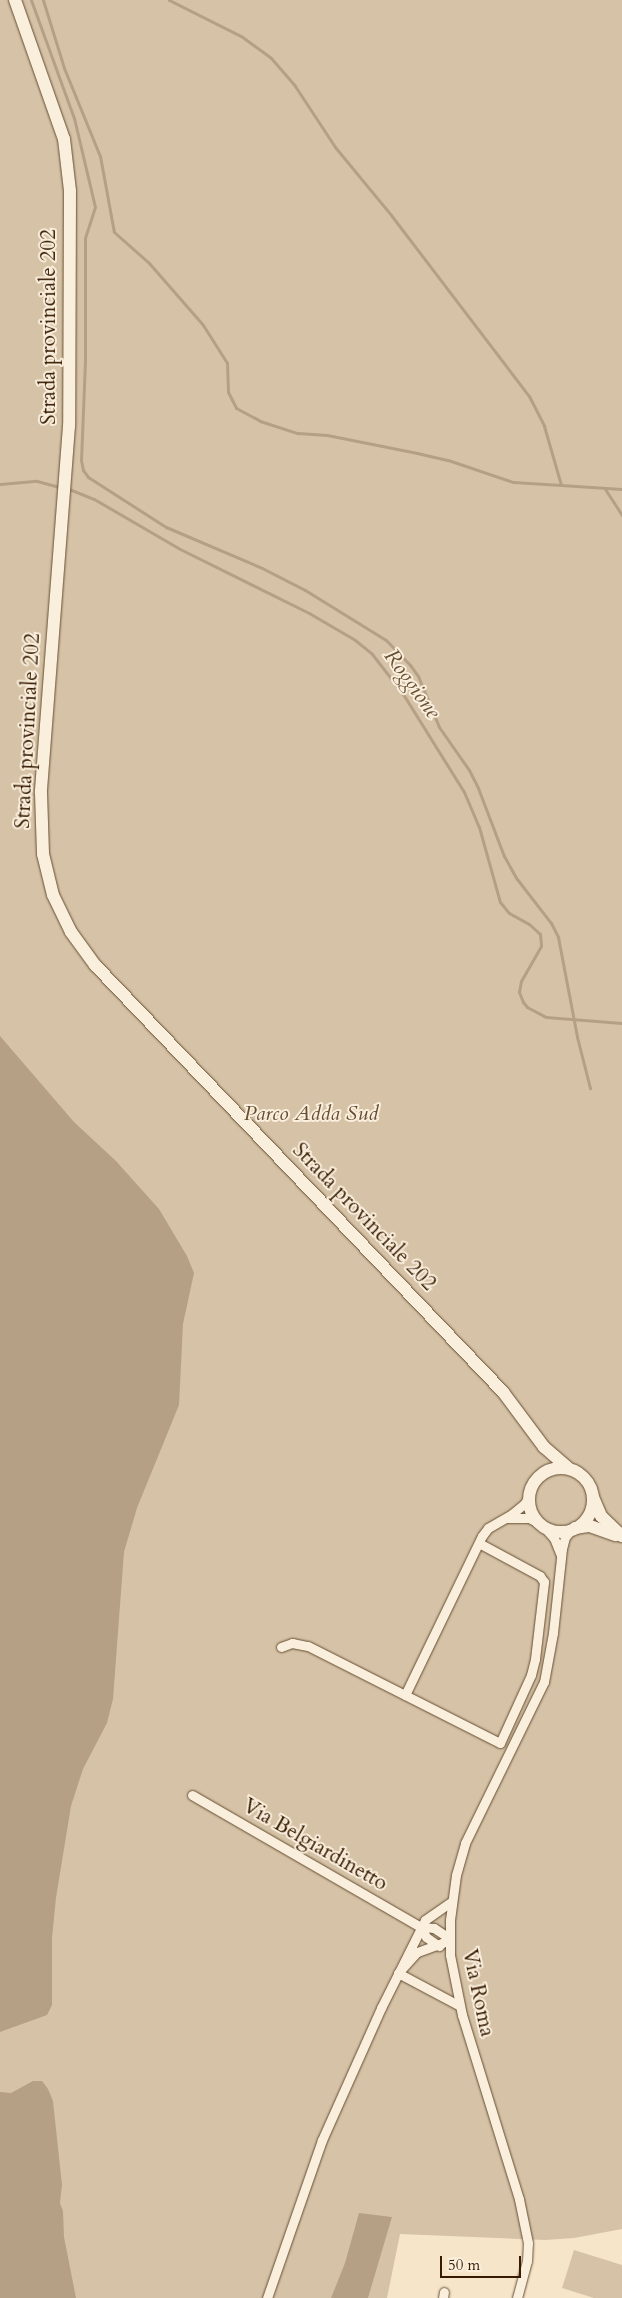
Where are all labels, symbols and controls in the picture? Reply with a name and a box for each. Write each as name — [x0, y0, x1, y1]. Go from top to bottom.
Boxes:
street label: Strada provinciale 202 — [36, 229, 62, 425]
street label: Strada provinciale 202 — [10, 633, 46, 829]
water label: Roggione — [378, 644, 446, 724]
park label: Parco Adda Sud — [244, 1101, 378, 1127]
street label: Strada provinciale 202 — [287, 1138, 441, 1296]
street label: Via Belgiardinetto — [238, 1793, 392, 1897]
street label: Via Roma — [456, 1947, 500, 2039]
scale bar — [442, 2246, 523, 2278]
text: 50 m — [448, 2255, 480, 2275]

